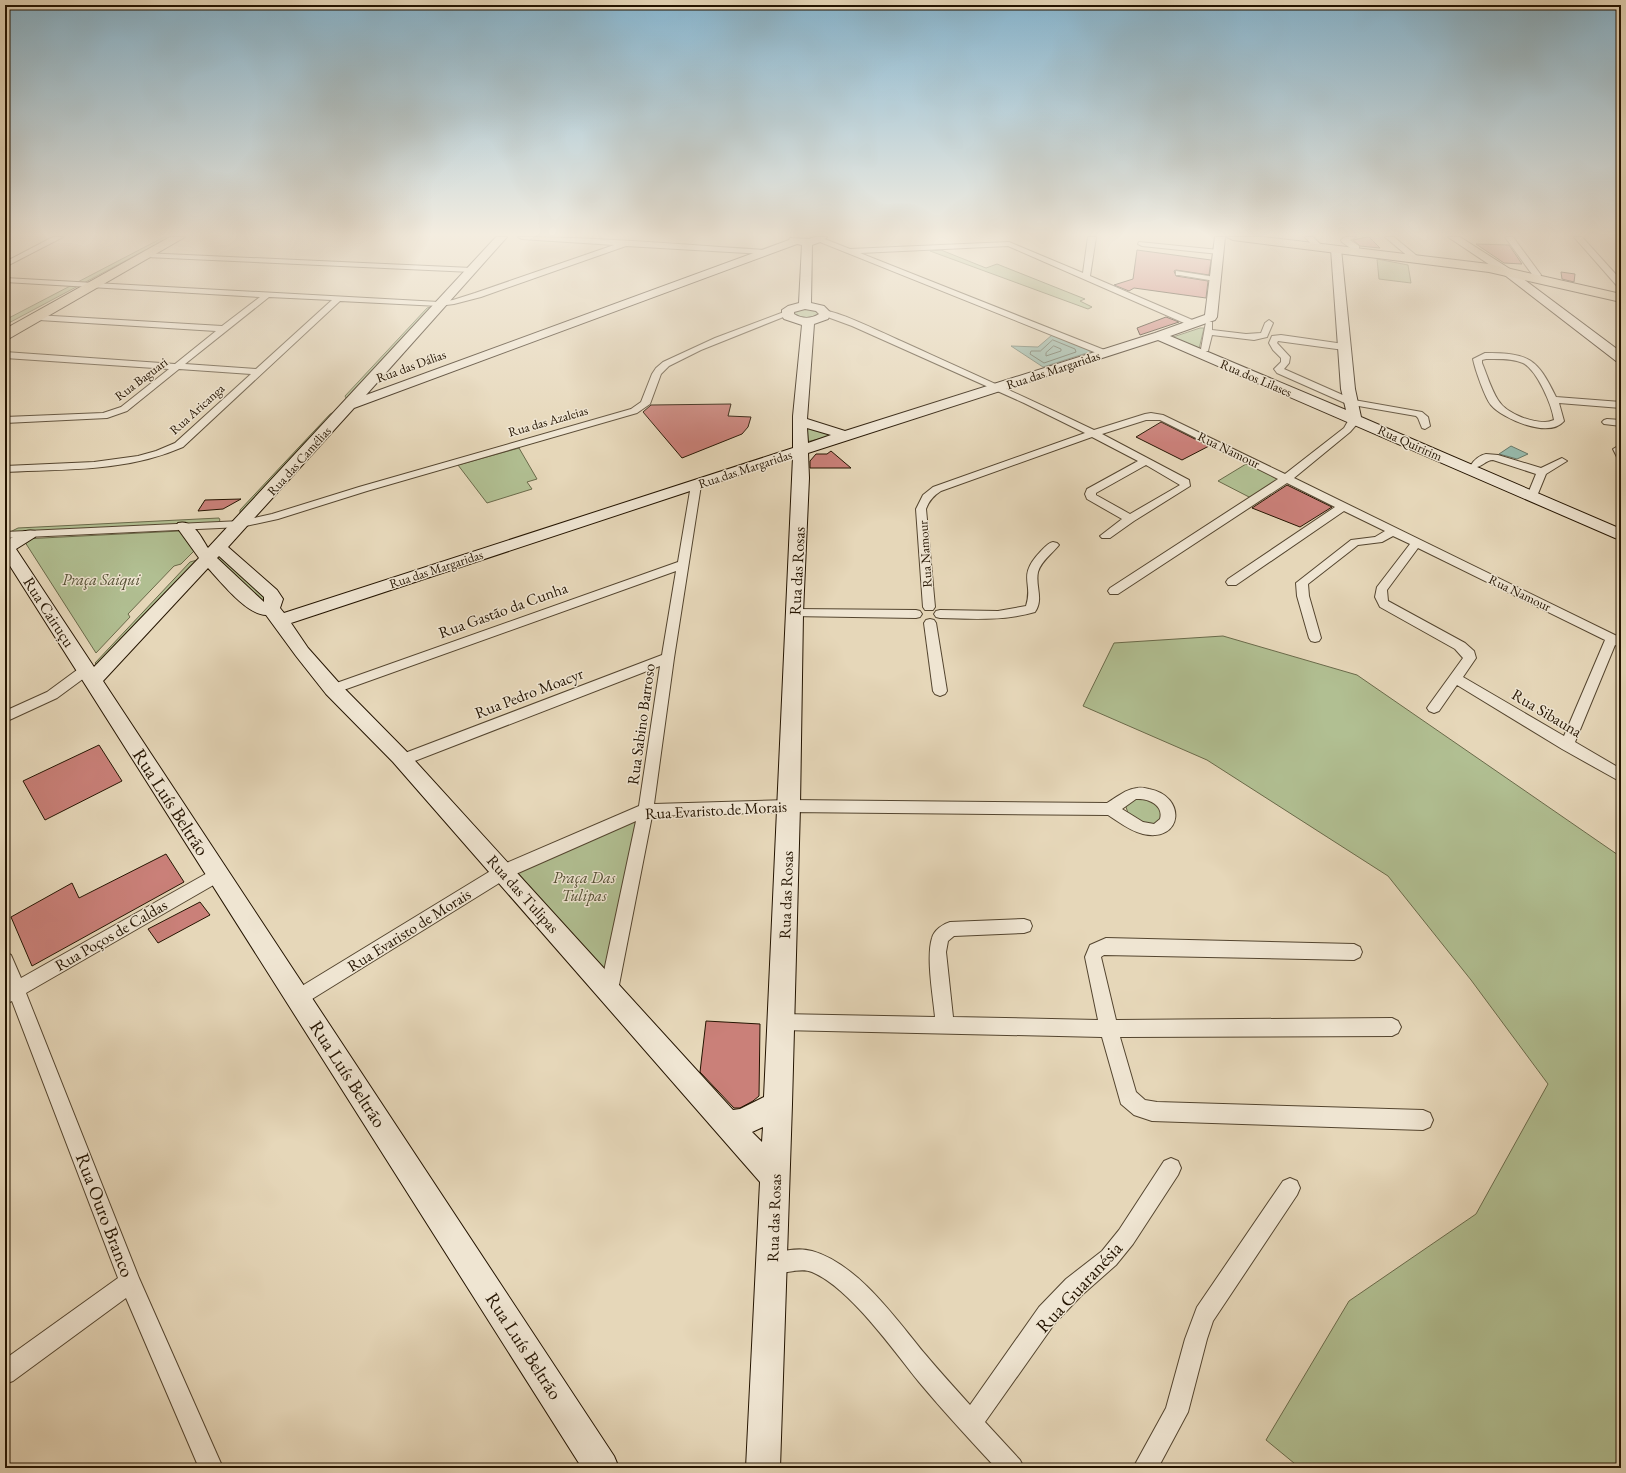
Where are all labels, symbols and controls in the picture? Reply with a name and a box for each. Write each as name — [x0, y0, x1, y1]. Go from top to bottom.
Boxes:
street label: Rua das Dálias — [374, 346, 448, 386]
street label: Rua das Margaridas — [1004, 347, 1102, 393]
street label: Rua Baguari — [111, 354, 171, 404]
street label: Rua dos Lilases — [1218, 355, 1294, 401]
street label: Rua Aricanga — [166, 379, 229, 438]
street label: Rua das Azaleias — [506, 402, 590, 440]
street label: Rua Quiririm — [1375, 421, 1445, 465]
street label: Rua das Camélias — [263, 423, 335, 499]
street label: Rua Namour — [1195, 428, 1263, 473]
street label: Rua das Margaridas — [696, 446, 794, 492]
street label: Rua Namour — [914, 519, 936, 588]
street label: Rua das Rosas — [784, 526, 810, 616]
street label: Rua das Margaridas — [387, 546, 485, 592]
park label: Praça Saiqui — [62, 569, 141, 591]
street label: Rua Namour — [1486, 571, 1554, 616]
street label: Rua Cairuçu — [18, 573, 80, 652]
street label: Rua Gastão da Cunha — [436, 577, 571, 643]
street label: Rua Pedro Moacyr — [472, 662, 587, 723]
street label: Rua Sabino Barroso — [622, 662, 660, 786]
street label: Rua Sibauna — [1508, 684, 1587, 742]
street label: Rua Luís Beltrão — [127, 744, 215, 860]
street label: Rua Evaristo de Morais — [645, 796, 787, 824]
street label: Rua das Tulipas — [482, 850, 564, 938]
street label: Rua das Rosas — [774, 850, 798, 940]
park label: Praça Das Tulipas — [553, 867, 616, 906]
street label: Rua Evaristo de Morais — [343, 883, 475, 977]
street label: Rua Poços de Caldas — [51, 894, 171, 976]
street label: Rua Luís Beltrão — [304, 1016, 392, 1132]
street label: Rua Ouro Branco — [70, 1149, 140, 1281]
street label: Rua das Rosas — [762, 1173, 786, 1263]
street label: Rua Guaranésia — [1030, 1236, 1128, 1338]
street label: Rua Luís Beltrão — [480, 1288, 568, 1404]

